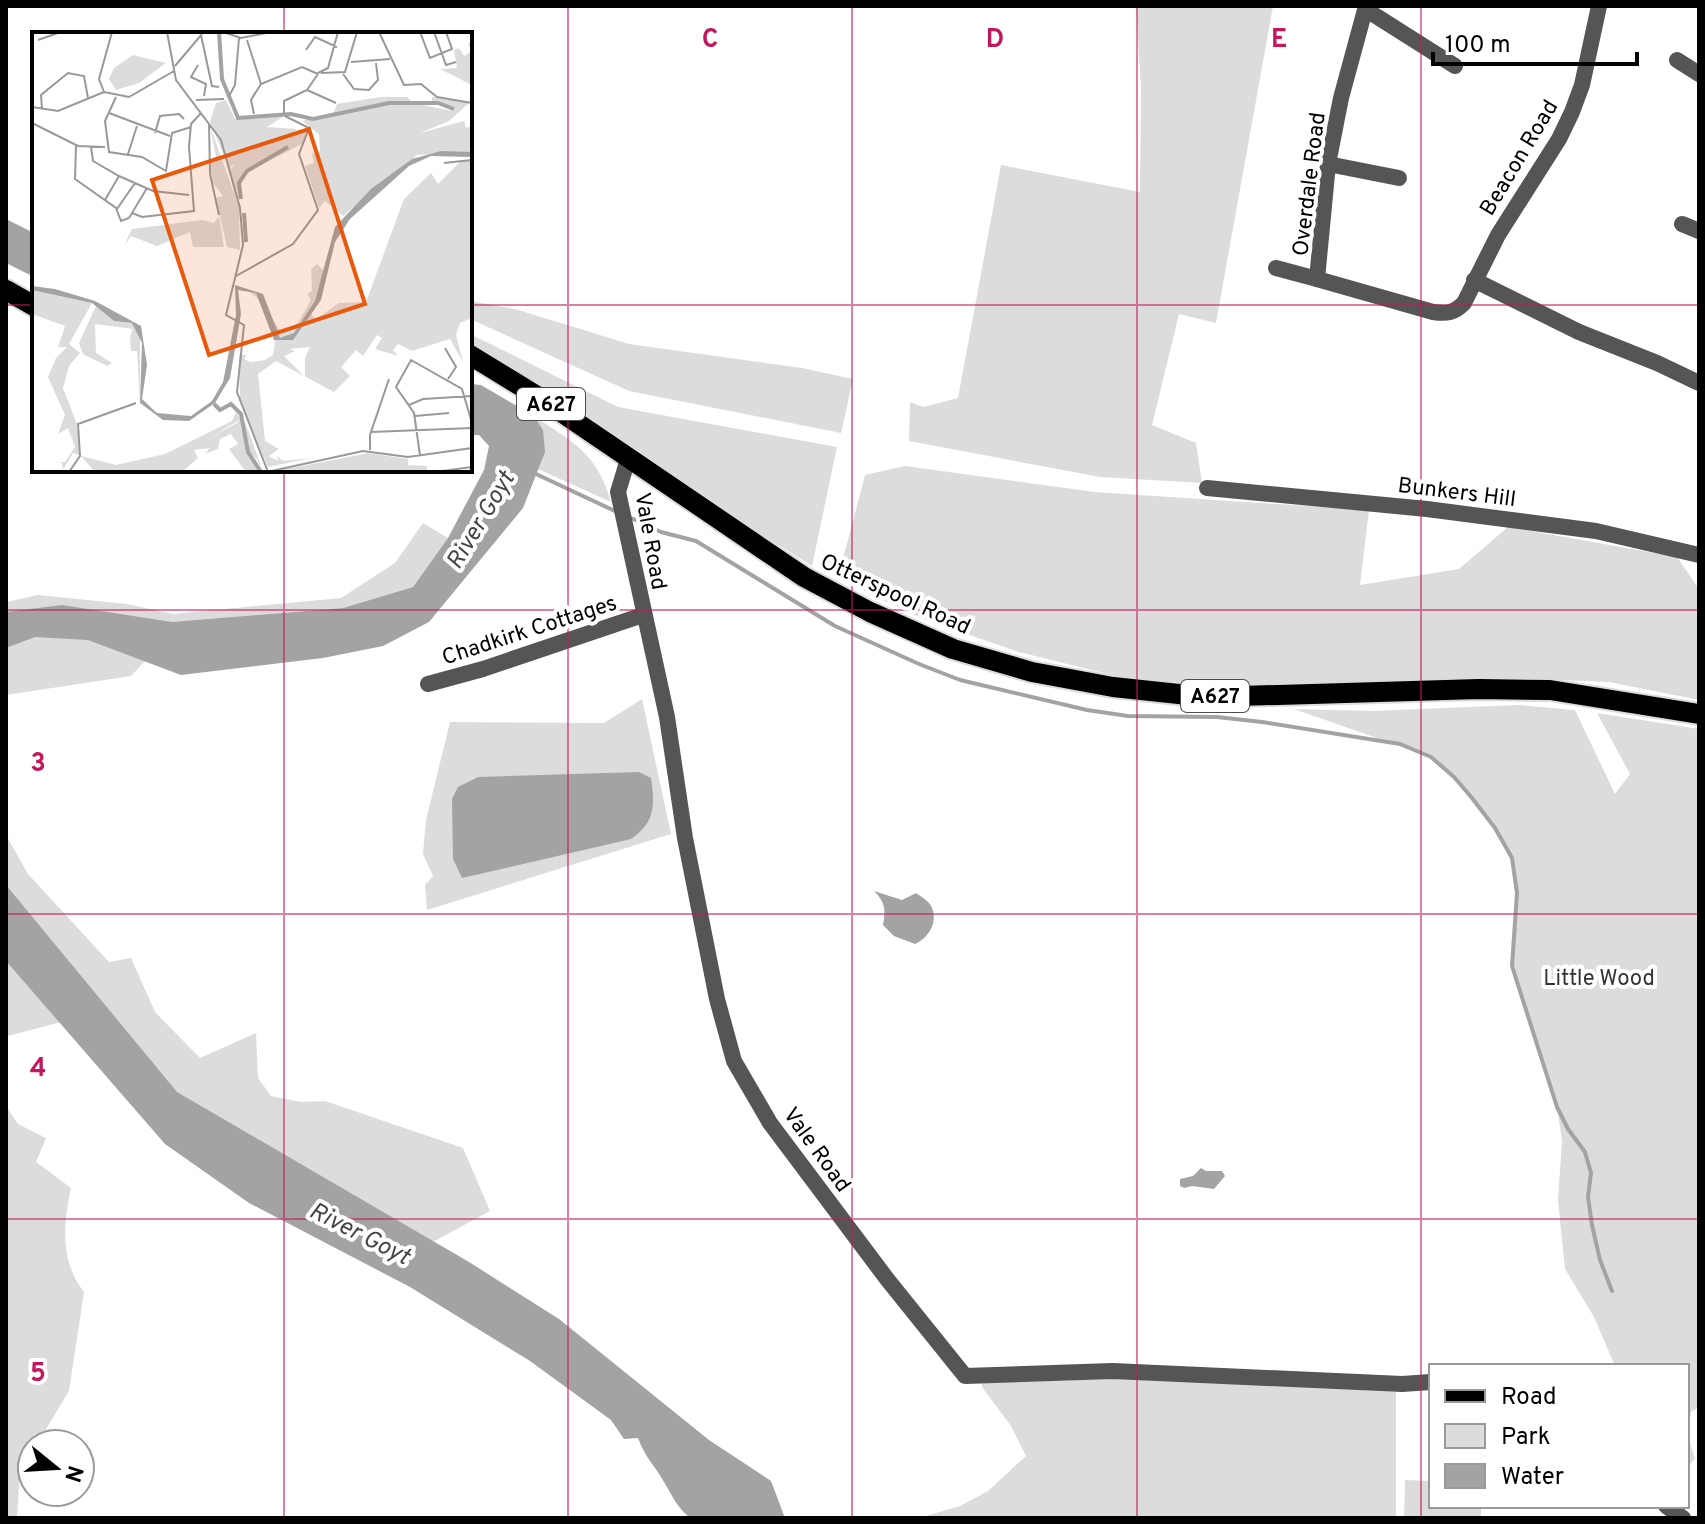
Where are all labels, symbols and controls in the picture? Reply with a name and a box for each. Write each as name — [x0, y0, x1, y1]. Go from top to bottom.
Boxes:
scale bar — [1433, 16, 1637, 66]
text: C — [702, 24, 718, 57]
text: D — [986, 24, 1004, 57]
text: E — [1271, 24, 1287, 57]
text: 100 m — [1445, 31, 1511, 61]
inset map — [32, 32, 472, 472]
street label: Beacon Road — [1475, 96, 1565, 221]
street label: Overdale Road — [1288, 111, 1333, 258]
road number: A627 — [517, 388, 585, 420]
water label: River Goyt — [441, 465, 523, 575]
street label: Bunkers Hill — [1396, 473, 1517, 514]
street label: Vale Road — [628, 491, 671, 592]
street label: Otterspool Road — [816, 549, 974, 642]
street label: Chadkirk Cottages — [439, 590, 621, 672]
road number: A627 — [1181, 680, 1249, 712]
text: 3 — [30, 748, 46, 781]
park label: Little Wood — [1543, 966, 1655, 993]
text: 4 — [30, 1053, 46, 1086]
street label: Vale Road — [776, 1103, 856, 1198]
water label: River Goyt — [304, 1197, 416, 1274]
text: 5 — [30, 1358, 46, 1391]
legend — [1429, 1364, 1689, 1508]
text: Road — [1501, 1383, 1557, 1413]
text: Park — [1501, 1423, 1551, 1453]
north arrow — [16, 1428, 96, 1508]
text: N — [57, 1462, 88, 1485]
text: Water — [1501, 1463, 1564, 1493]

